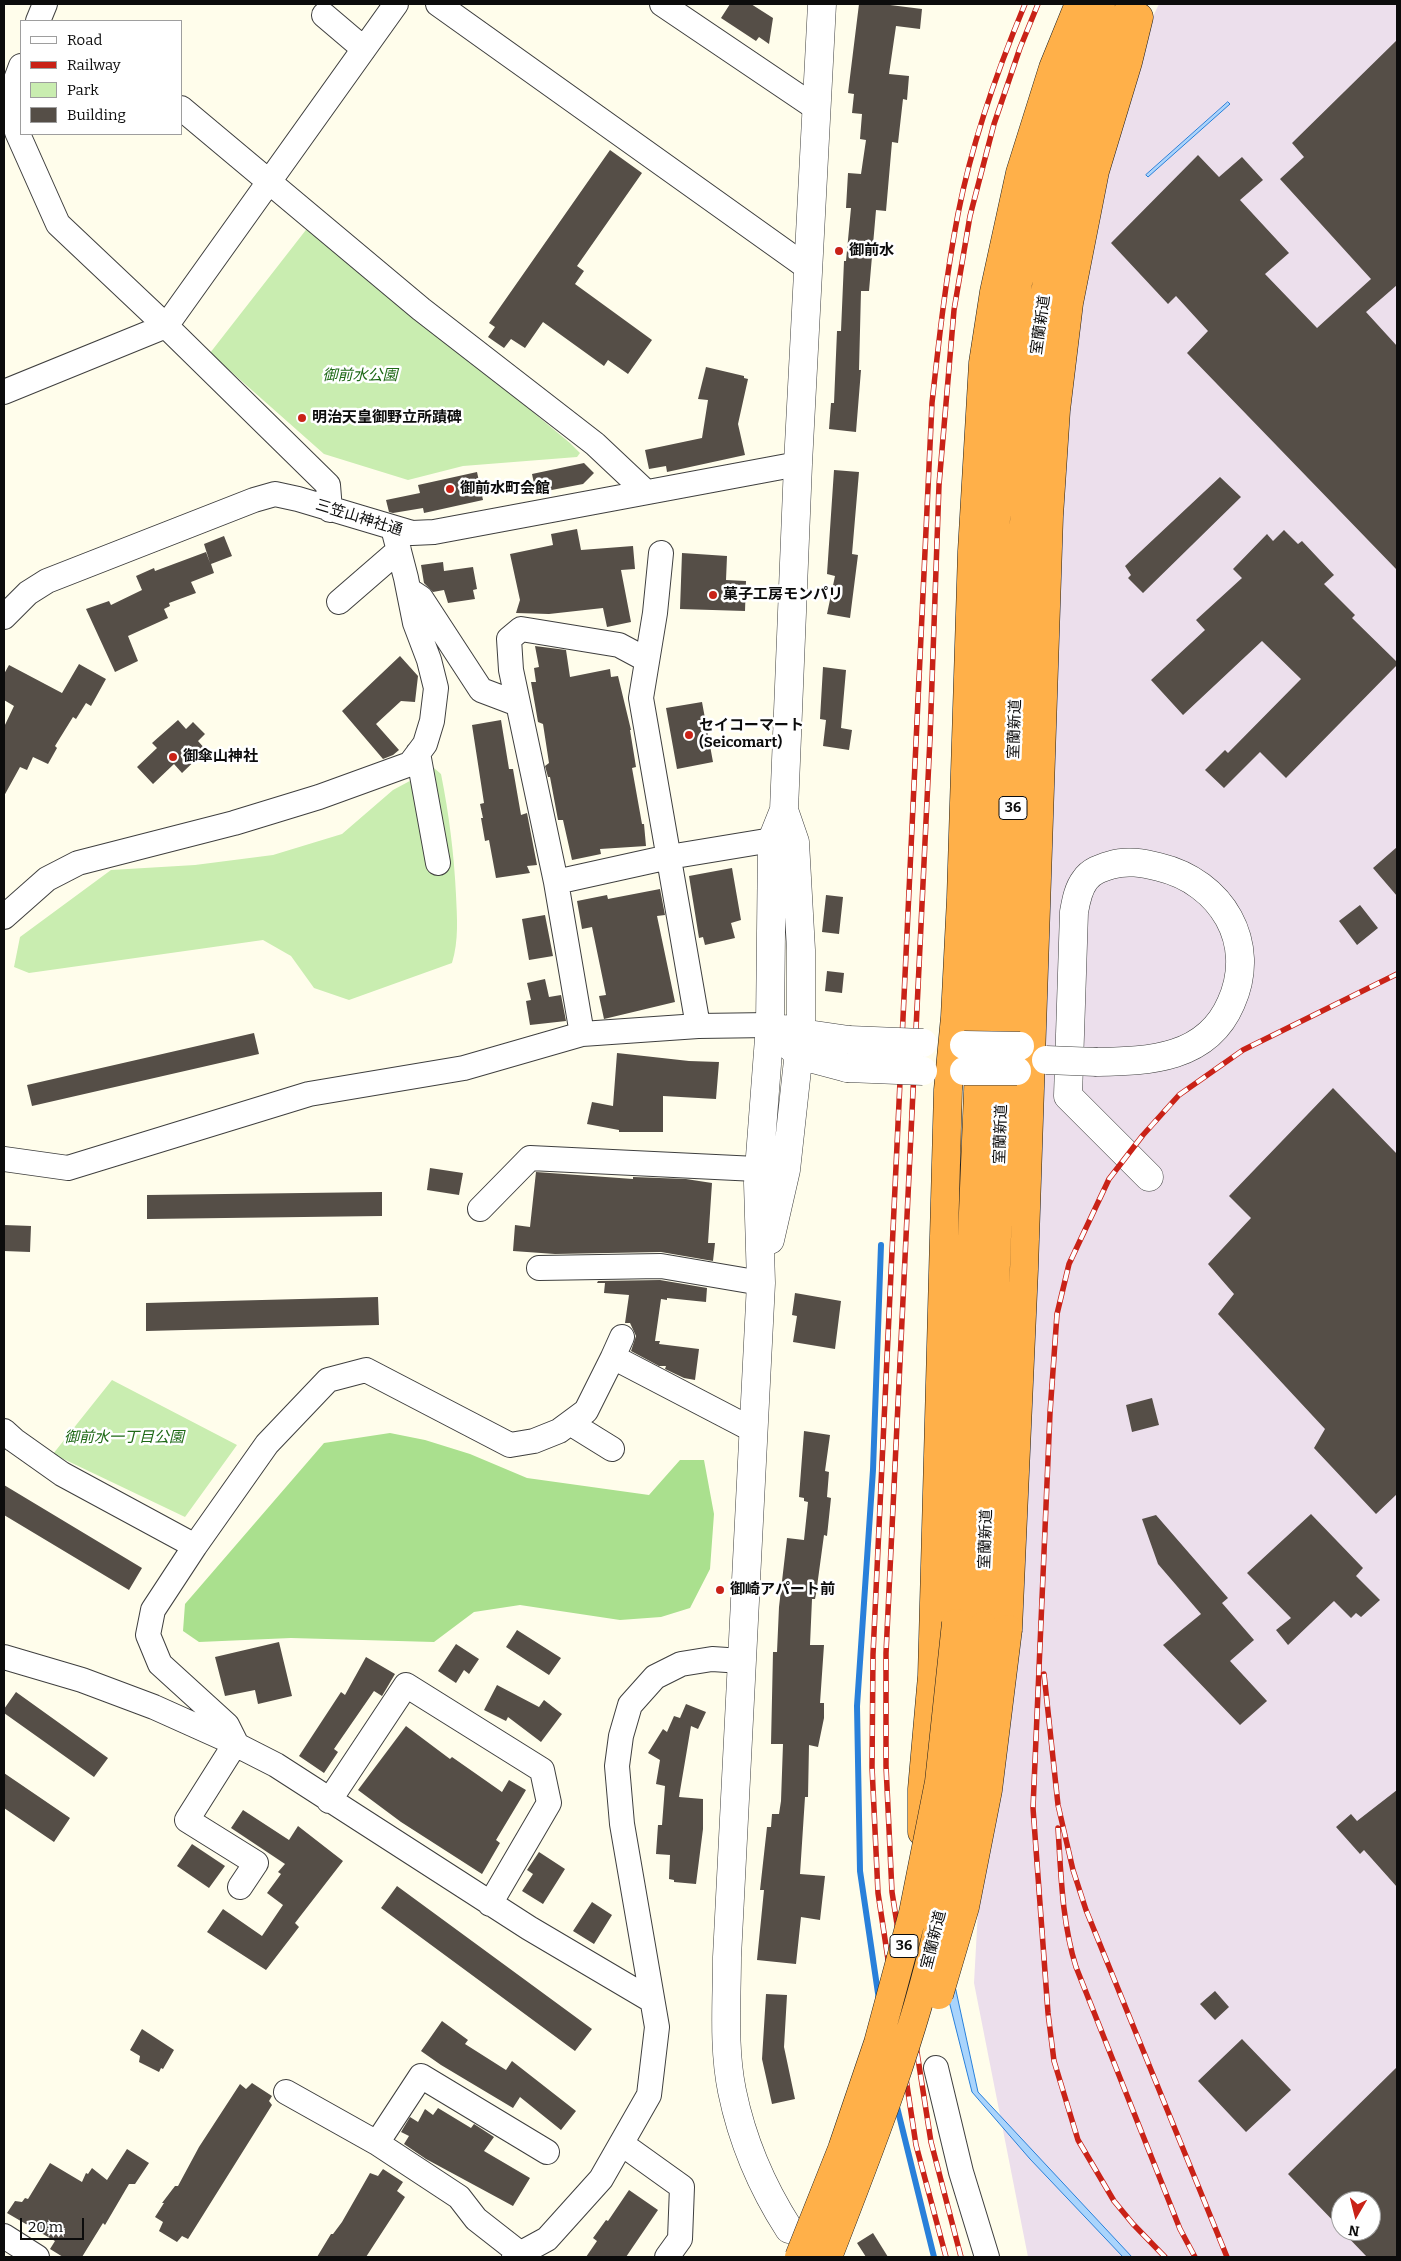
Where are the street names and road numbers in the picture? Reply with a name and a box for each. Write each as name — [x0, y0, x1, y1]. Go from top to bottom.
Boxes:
street label: 室蘭新道 — [1028, 294, 1054, 356]
street label: 三笠山神社通 — [313, 496, 405, 540]
street label: 室蘭新道 — [1005, 699, 1025, 759]
road number: 36 — [999, 796, 1027, 820]
street label: 室蘭新道 — [991, 1104, 1011, 1164]
street label: 室蘭新道 — [976, 1509, 996, 1569]
street label: 室蘭新道 — [918, 1909, 950, 1971]
road number: 36 — [890, 1934, 918, 1958]

